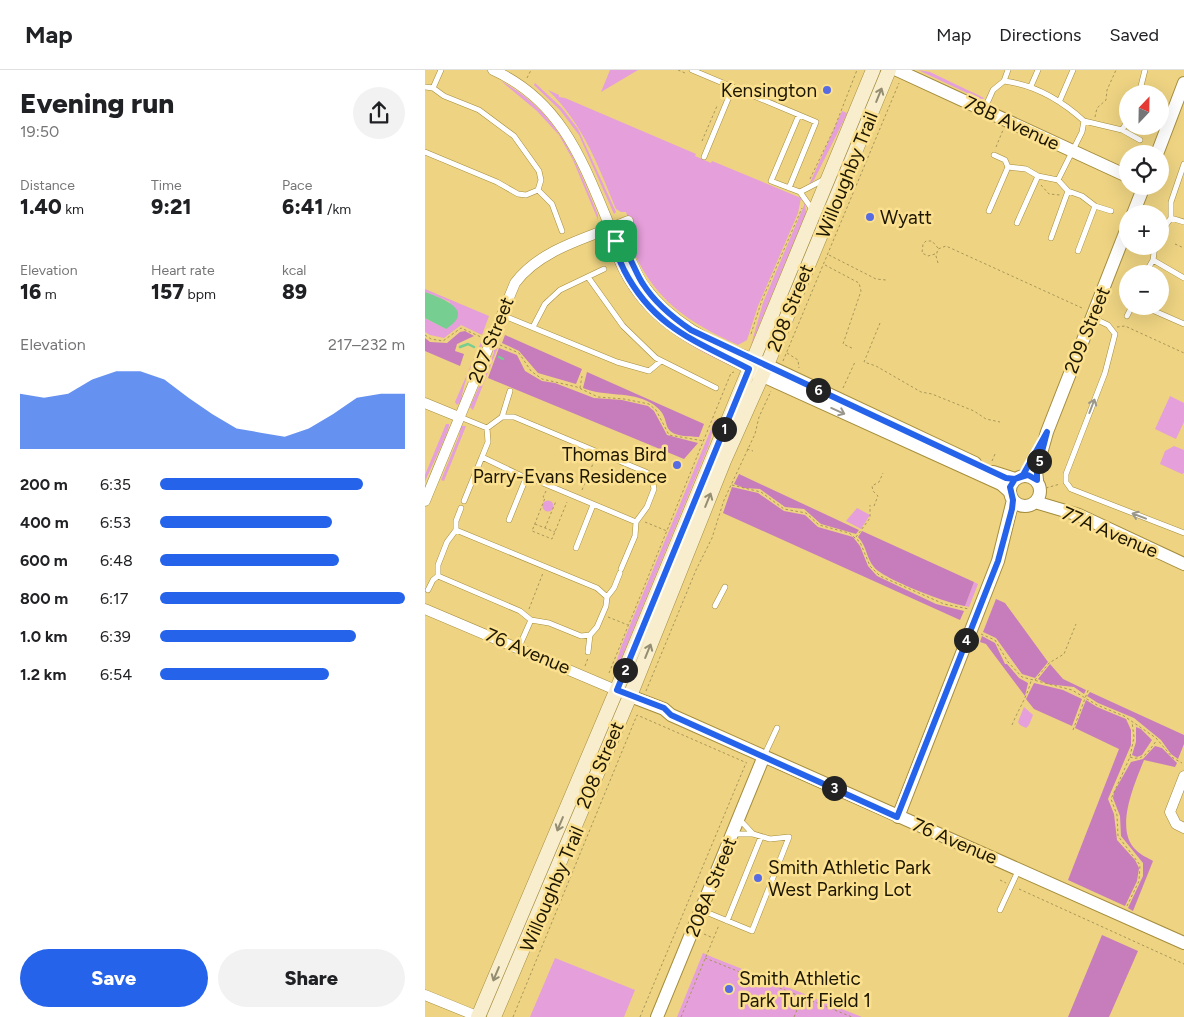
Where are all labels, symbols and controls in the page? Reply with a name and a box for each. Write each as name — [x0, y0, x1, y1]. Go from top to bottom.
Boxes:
text: Map — [25, 20, 73, 49]
text: Map — [936, 24, 971, 46]
text: Directions — [999, 24, 1081, 46]
text: Saved — [1109, 24, 1159, 46]
place label: Kensington — [721, 79, 817, 102]
marker: Kensington — [821, 84, 833, 96]
north arrow — [1119, 85, 1169, 135]
map controls — [1119, 85, 1169, 315]
text: Evening run — [20, 86, 174, 120]
button: share — [353, 87, 405, 139]
one-way arrow — [875, 88, 884, 103]
street label: 78B Avenue — [961, 91, 1063, 155]
street label: Willoughby Trail — [811, 108, 883, 242]
text: 19:50 — [20, 122, 59, 141]
button: locate — [1119, 145, 1169, 195]
text: Distance — [20, 177, 75, 194]
text: Time — [151, 177, 182, 194]
text: Pace — [282, 177, 312, 194]
text: 1.40 — [20, 194, 62, 219]
text: 9:21 — [151, 194, 191, 219]
text: 6:41 — [282, 194, 323, 219]
text: km — [62, 201, 84, 218]
text: /km — [323, 201, 351, 218]
button: + — [1119, 205, 1169, 255]
place label: Wyatt — [880, 206, 932, 229]
marker: Wyatt — [864, 211, 876, 223]
pin — [595, 220, 637, 262]
icon: arrive — [602, 227, 630, 255]
street label: 208 Street — [762, 261, 818, 355]
text: Elevation — [20, 262, 78, 279]
text: Heart rate — [151, 262, 215, 279]
text: kcal — [282, 262, 306, 279]
button: − — [1119, 265, 1169, 315]
text: 16 — [20, 279, 41, 304]
text: 157 — [151, 279, 184, 304]
text: 89 — [282, 279, 307, 304]
street label: 209 Street — [1059, 283, 1115, 377]
text: m — [41, 286, 57, 303]
text: bpm — [184, 286, 216, 303]
street label: 207 Street — [463, 294, 519, 386]
text: Elevation — [20, 335, 86, 354]
text: 217–232 m — [328, 335, 405, 354]
pin: 6 — [805, 378, 831, 402]
text: 6 — [814, 382, 823, 399]
one-way arrow — [1088, 399, 1097, 414]
one-way arrow — [830, 406, 845, 416]
pin: 1 — [711, 416, 737, 442]
text: 1 — [722, 421, 727, 438]
place label: Thomas Bird Parry-Evans Residence — [473, 443, 667, 488]
pin: 5 — [1027, 448, 1051, 474]
text: 5 — [1035, 453, 1044, 470]
marker: Thomas Bird Parry-Evans Residence — [671, 459, 683, 471]
text: 200 m — [20, 475, 68, 494]
text: 6:35 — [100, 475, 131, 494]
one-way arrow — [704, 493, 714, 508]
street label: 77A Avenue — [1058, 501, 1162, 563]
one-way arrow — [1131, 510, 1146, 519]
text: 400 m — [20, 513, 69, 532]
text: 6:53 — [100, 513, 131, 532]
text: 600 m — [20, 551, 68, 570]
text: 6:48 — [100, 551, 133, 570]
text: 800 m — [20, 589, 68, 608]
text: 6:17 — [100, 589, 128, 608]
street label: 76 Avenue — [482, 623, 574, 679]
text: 1.0 km — [20, 627, 67, 646]
text: 6:39 — [100, 627, 131, 646]
pin: 4 — [953, 628, 979, 652]
text: 4 — [962, 632, 971, 649]
one-way arrow — [644, 643, 653, 659]
pin: 2 — [613, 658, 637, 682]
text: 2 — [621, 662, 630, 679]
text: 1.2 km — [20, 665, 66, 684]
text: 6:54 — [100, 665, 132, 684]
street label: 208 Street — [571, 718, 629, 812]
pin: 3 — [821, 776, 847, 800]
text: 3 — [831, 780, 838, 797]
street label: 76 Avenue — [909, 813, 1001, 869]
one-way arrow — [554, 816, 564, 831]
street label: Willoughby Trail — [515, 823, 589, 955]
street label: 208A Street — [681, 834, 741, 940]
place label: Smith Athletic Park West Parking Lot — [768, 856, 931, 901]
marker: Smith Athletic Park West Parking Lot — [752, 872, 764, 884]
button: Save — [20, 949, 208, 1007]
button: Share — [218, 949, 405, 1007]
one-way arrow — [490, 966, 500, 981]
place label: Smith Athletic Park Turf Field 1 — [739, 967, 871, 1012]
marker: Smith Athletic Park Turf Field 1 — [723, 983, 735, 995]

